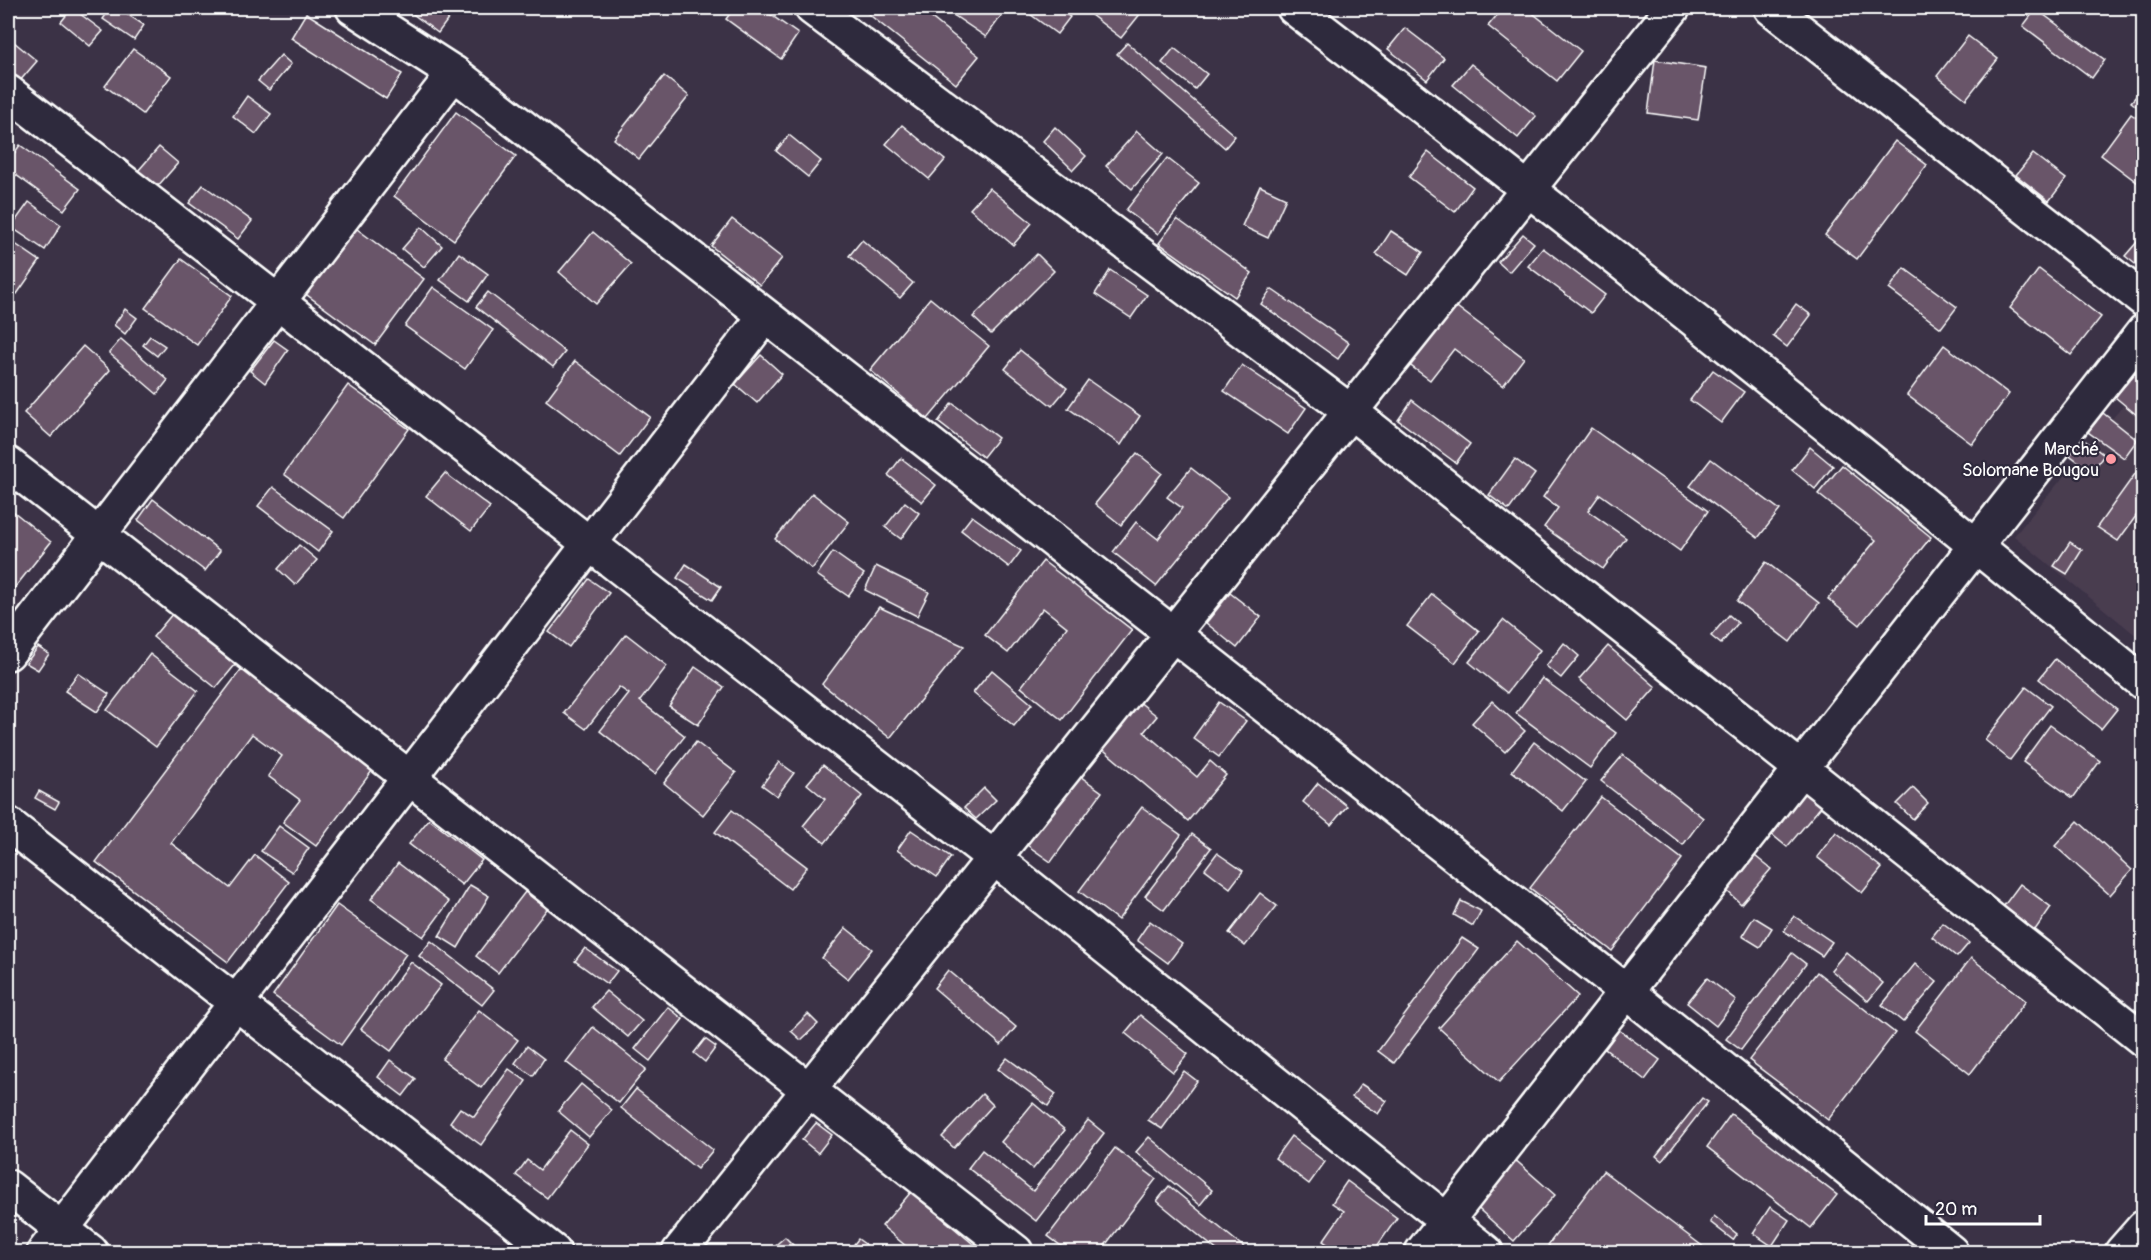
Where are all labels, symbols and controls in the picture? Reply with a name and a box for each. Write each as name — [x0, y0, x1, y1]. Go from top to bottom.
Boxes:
place label: Marché Solomane Bougou — [1962, 438, 2099, 482]
marker: Marché Solomane Bougou — [2104, 452, 2118, 466]
scale bar — [1926, 1188, 2040, 1226]
text: 20 m — [1935, 1198, 1977, 1221]

